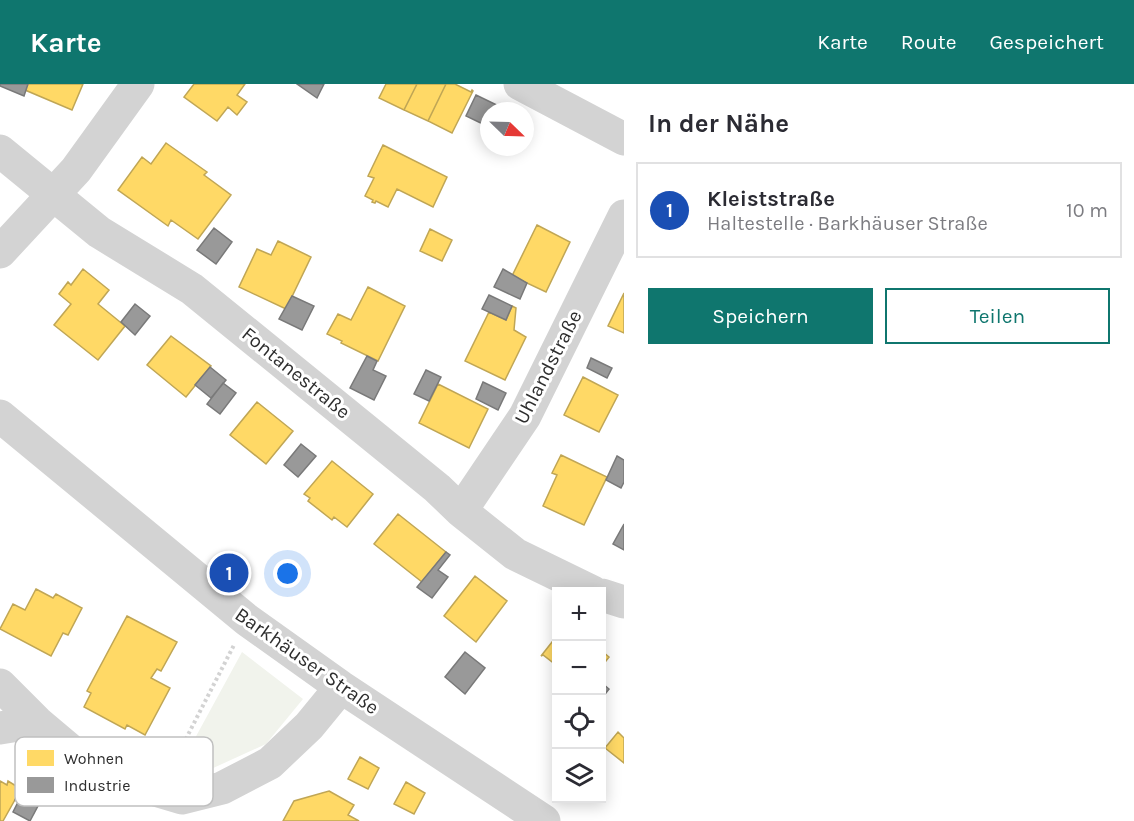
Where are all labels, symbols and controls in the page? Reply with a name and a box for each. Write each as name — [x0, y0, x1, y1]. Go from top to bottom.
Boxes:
text: Karte — [30, 26, 102, 59]
text: Karte — [817, 30, 868, 54]
text: Route — [901, 30, 957, 54]
text: Gespeichert — [990, 30, 1104, 54]
north arrow — [480, 102, 534, 156]
text: In der Nähe — [648, 108, 789, 139]
text: Kleiststraße — [707, 186, 835, 212]
text: 1 — [666, 199, 673, 222]
text: 10 m — [1066, 199, 1108, 222]
text: Haltestelle · Barkhäuser Straße — [707, 212, 988, 235]
button: Speichern — [648, 288, 873, 344]
button: Teilen — [885, 288, 1110, 344]
street label: Uhlandstraße — [509, 306, 587, 428]
street label: Fontanestraße — [237, 322, 355, 424]
pin: 1 — [210, 550, 248, 596]
your location — [273, 559, 302, 588]
map controls — [552, 587, 606, 803]
button: + — [552, 587, 606, 641]
street label: Barkhäuser Straße — [231, 603, 383, 719]
button: − — [552, 641, 606, 695]
button: locate — [552, 695, 606, 749]
legend — [15, 737, 213, 806]
text: Wohnen — [64, 749, 124, 768]
button: layers — [552, 749, 606, 803]
text: Industrie — [64, 776, 131, 795]

